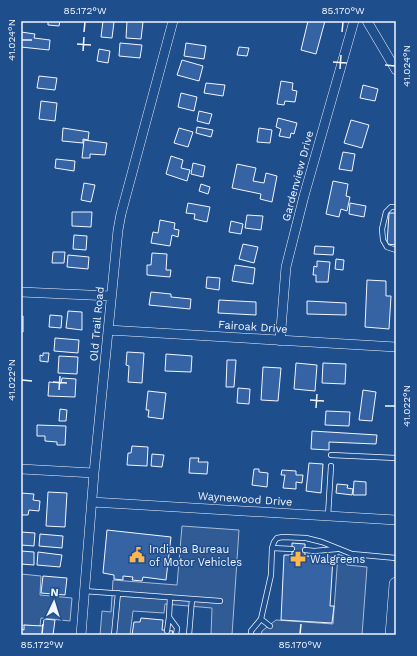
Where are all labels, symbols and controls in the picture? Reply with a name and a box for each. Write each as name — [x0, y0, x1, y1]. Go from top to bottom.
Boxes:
text: 85.172°W — [63, 5, 107, 16]
text: 85.170°W — [321, 5, 365, 16]
text: 41.024°N — [6, 19, 17, 61]
text: 41.024°N — [401, 45, 412, 87]
street label: Gardenview Drive — [280, 129, 316, 223]
street label: Old Trail Road — [87, 286, 107, 362]
street label: Fairoak Drive — [218, 318, 288, 336]
text: 41.022°N — [6, 359, 17, 401]
text: 41.022°N — [401, 385, 412, 427]
street label: Waynewood Drive — [197, 489, 293, 509]
place label: Indiana Bureau of Motor Vehicles — [149, 543, 242, 569]
public building icon: Indiana Bureau of Motor Vehicles — [128, 546, 146, 564]
pharmacy icon: Walgreens — [289, 550, 307, 568]
place label: Walgreens — [310, 553, 365, 566]
north arrow — [34, 582, 74, 622]
text: N — [50, 586, 59, 599]
text: 85.172°W — [20, 639, 64, 650]
text: 85.170°W — [278, 639, 322, 650]

